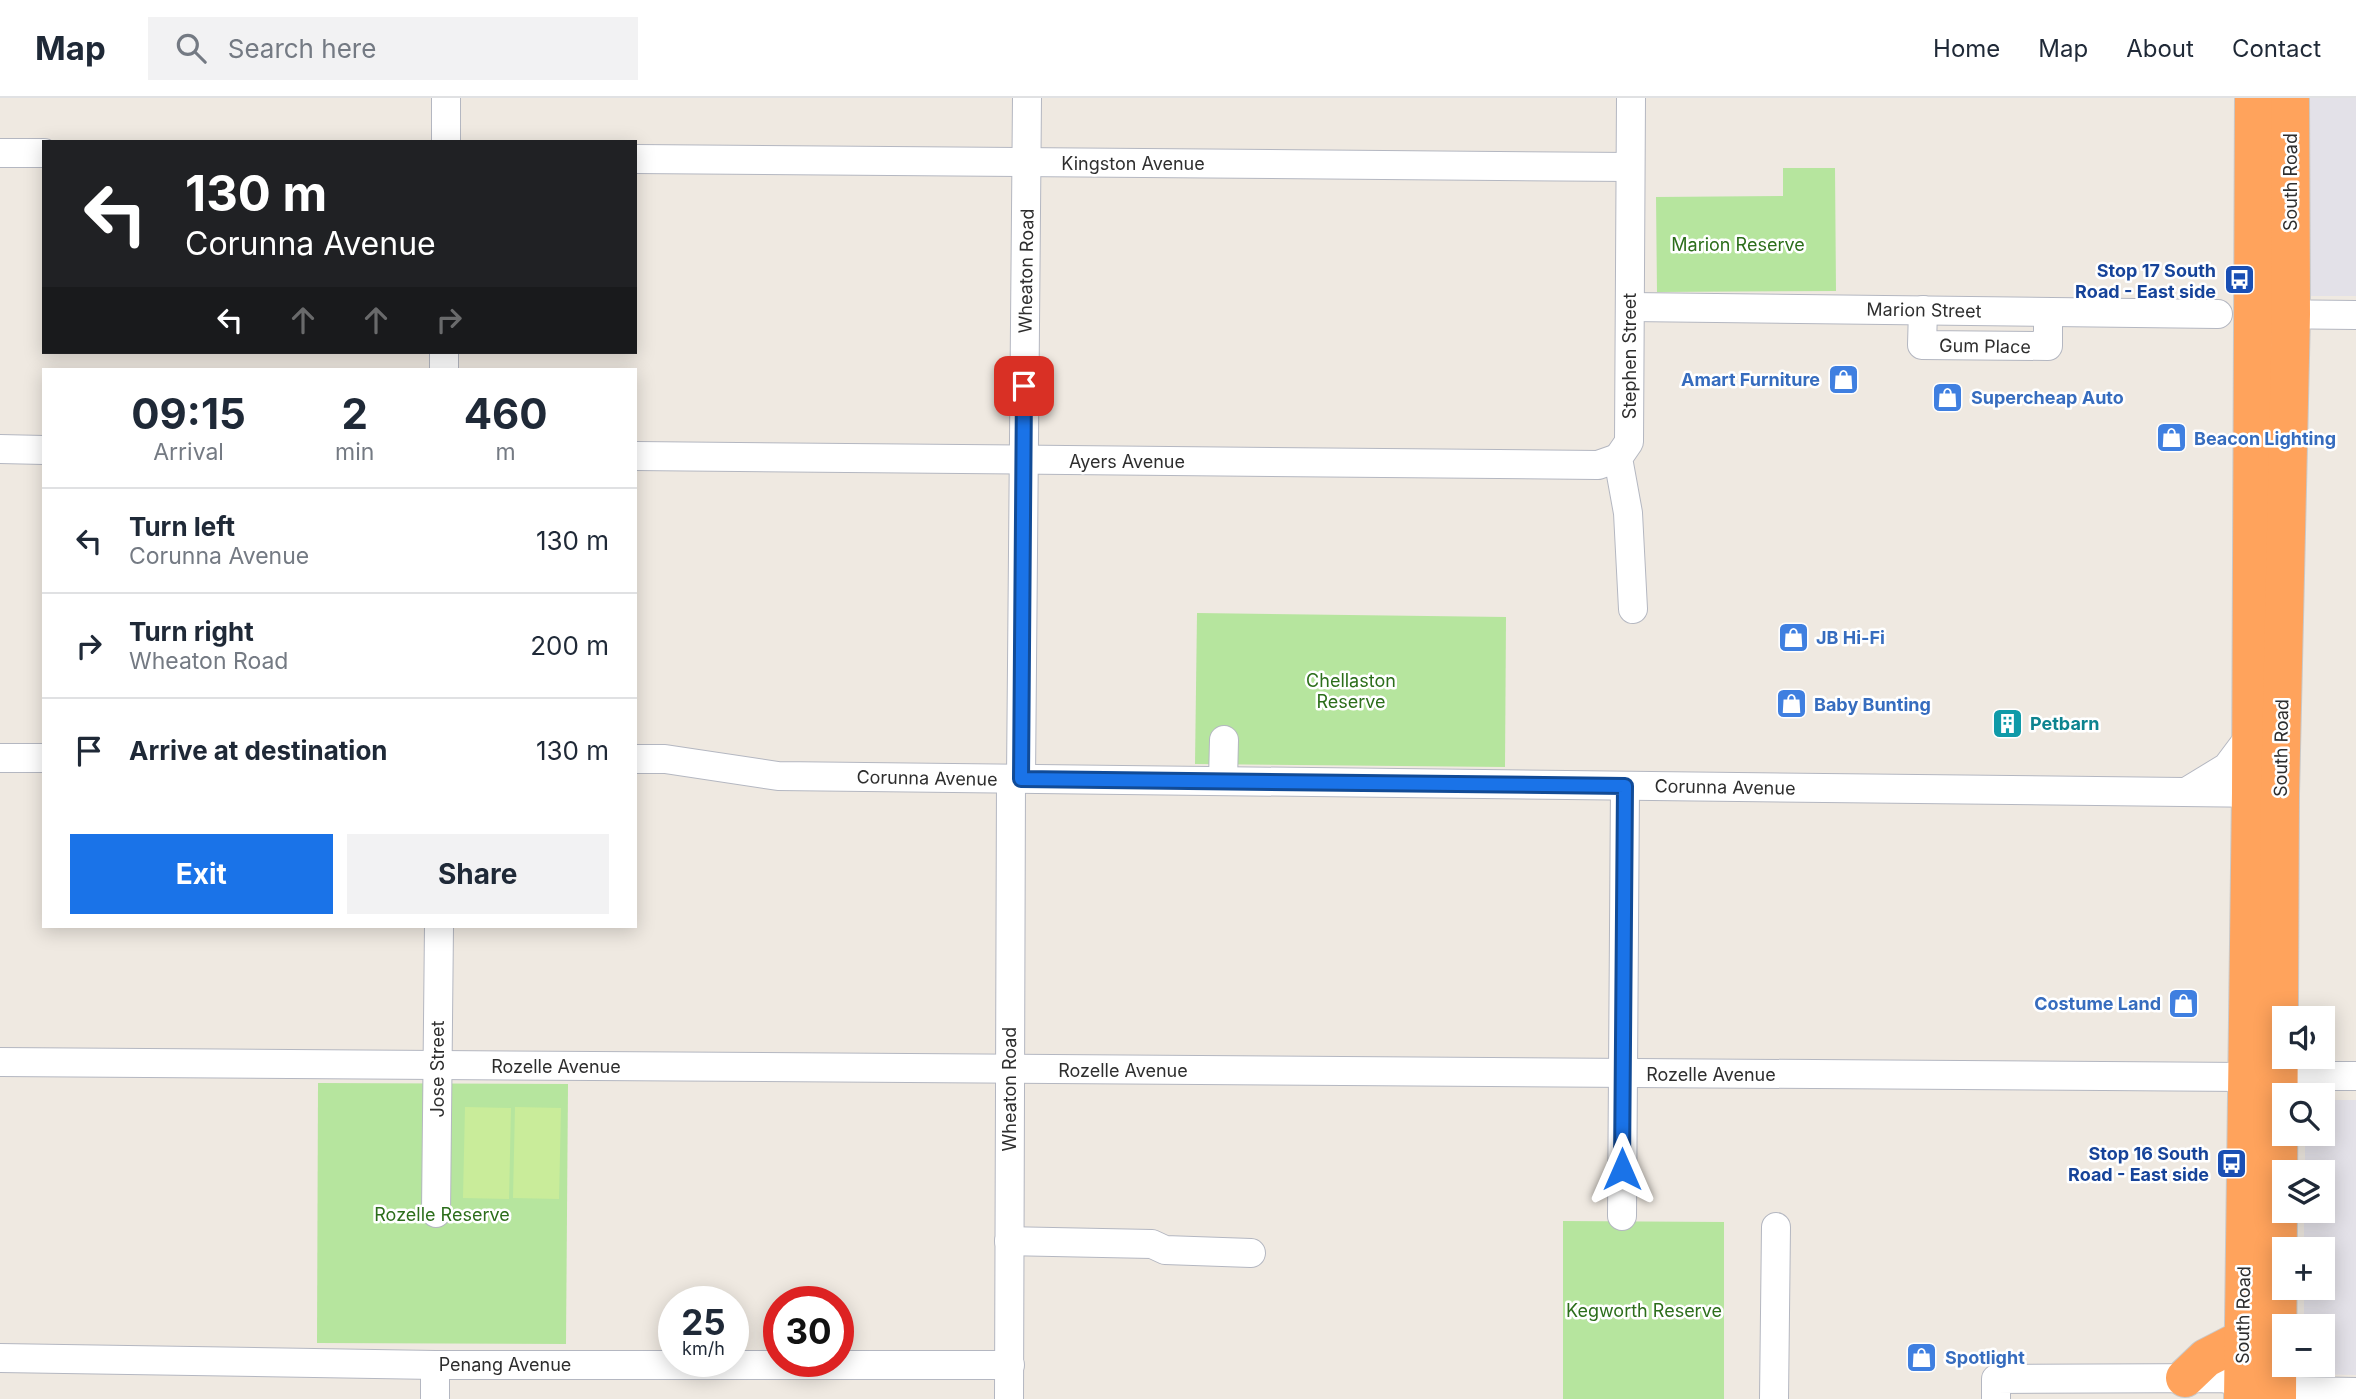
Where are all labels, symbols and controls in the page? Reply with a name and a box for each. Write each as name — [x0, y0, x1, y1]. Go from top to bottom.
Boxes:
search box — [148, 17, 638, 80]
text: Map — [35, 28, 106, 68]
icon: search — [172, 29, 210, 67]
text: Search here — [228, 33, 376, 64]
text: Home — [1933, 34, 2000, 63]
text: Map — [2038, 34, 2088, 63]
text: About — [2126, 34, 2194, 63]
text: Contact — [2232, 34, 2321, 63]
street label: South Road — [2280, 133, 2301, 231]
street label: Kingston Avenue — [1061, 153, 1205, 174]
text: 130 m — [185, 164, 327, 223]
icon: left — [70, 168, 161, 259]
street label: Wheaton Road — [1014, 208, 1038, 334]
text: Corunna Avenue — [185, 224, 436, 263]
park label: Marion Reserve — [1671, 234, 1805, 255]
place label: Stop 17 South Road - East side — [2075, 260, 2216, 302]
bus stop icon: Stop 17 South Road - East side — [2222, 263, 2256, 297]
street label: Stephen Street — [1619, 293, 1640, 419]
street label: Marion Street — [1866, 298, 1982, 322]
icon: left — [211, 301, 249, 339]
icon: ahead — [284, 301, 322, 339]
icon: ahead — [357, 301, 395, 339]
icon: right — [430, 301, 468, 339]
street label: Gum Place — [1939, 335, 2031, 357]
pin — [994, 356, 1054, 416]
shop icon: Amart Furniture — [1826, 362, 1860, 396]
icon: arrive — [1005, 367, 1043, 405]
place label: Amart Furniture — [1681, 369, 1820, 390]
shop icon: Supercheap Auto — [1931, 380, 1965, 414]
place label: Supercheap Auto — [1971, 387, 2124, 408]
text: 09:15 — [131, 388, 246, 439]
text: 2 — [342, 388, 368, 439]
text: 460 — [464, 388, 548, 439]
shop icon: Beacon Lighting — [2154, 421, 2188, 455]
place label: Beacon Lighting — [2194, 428, 2336, 449]
text: Arrival — [153, 438, 224, 466]
text: min — [335, 438, 374, 466]
text: m — [496, 438, 516, 466]
street label: Ayers Avenue — [1069, 451, 1185, 472]
text: Turn left — [129, 511, 235, 542]
icon: left — [70, 522, 108, 560]
text: 130 m — [536, 525, 609, 556]
text: Corunna Avenue — [129, 542, 309, 570]
text: Turn right — [129, 616, 254, 647]
shop icon: JB Hi-Fi — [1776, 620, 1810, 654]
icon: right — [70, 627, 108, 665]
place label: JB Hi-Fi — [1816, 627, 1885, 648]
text: 200 m — [530, 630, 609, 661]
text: Wheaton Road — [129, 647, 288, 675]
park label: Chellaston Reserve — [1306, 670, 1396, 712]
shop icon: Baby Bunting — [1774, 687, 1808, 721]
place label: Baby Bunting — [1814, 694, 1931, 715]
street label: South Road — [2270, 699, 2292, 797]
building icon: Petbarn — [1990, 706, 2024, 740]
place label: Petbarn — [2030, 713, 2100, 734]
icon: arrive — [70, 732, 108, 770]
text: Arrive at destination — [129, 735, 388, 766]
text: 130 m — [536, 735, 609, 766]
street label: Corunna Avenue — [856, 766, 998, 790]
street label: Corunna Avenue — [1654, 775, 1796, 799]
button: Exit — [70, 834, 333, 914]
button: Share — [347, 834, 609, 914]
shop icon: Costume Land — [2167, 986, 2201, 1020]
place label: Costume Land — [2034, 993, 2161, 1014]
map controls — [2272, 1006, 2335, 1377]
button: sound — [2272, 1006, 2335, 1069]
street label: Jose Street — [427, 1020, 448, 1117]
street label: Wheaton Road — [999, 1027, 1020, 1151]
street label: Rozelle Avenue — [491, 1056, 621, 1077]
street label: Rozelle Avenue — [1058, 1060, 1188, 1081]
street label: Rozelle Avenue — [1646, 1064, 1776, 1085]
button: search — [2272, 1083, 2335, 1146]
position arrow — [1585, 1132, 1659, 1206]
place label: Stop 16 South Road - East side — [2068, 1143, 2209, 1185]
bus stop icon: Stop 16 South Road - East side — [2215, 1146, 2249, 1180]
button: layers — [2272, 1160, 2335, 1223]
park label: Rozelle Reserve — [374, 1204, 510, 1225]
button: + — [2272, 1237, 2335, 1300]
street label: South Road — [2232, 1266, 2254, 1364]
speed limit sign: 30 — [763, 1286, 854, 1377]
park label: Kegworth Reserve — [1566, 1300, 1722, 1321]
text: 25 — [681, 1301, 726, 1343]
button: − — [2272, 1314, 2335, 1377]
text: km/h — [682, 1338, 725, 1359]
shop icon: Spotlight — [1905, 1340, 1939, 1374]
place label: Spotlight — [1945, 1347, 2025, 1368]
street label: Penang Avenue — [439, 1354, 571, 1375]

